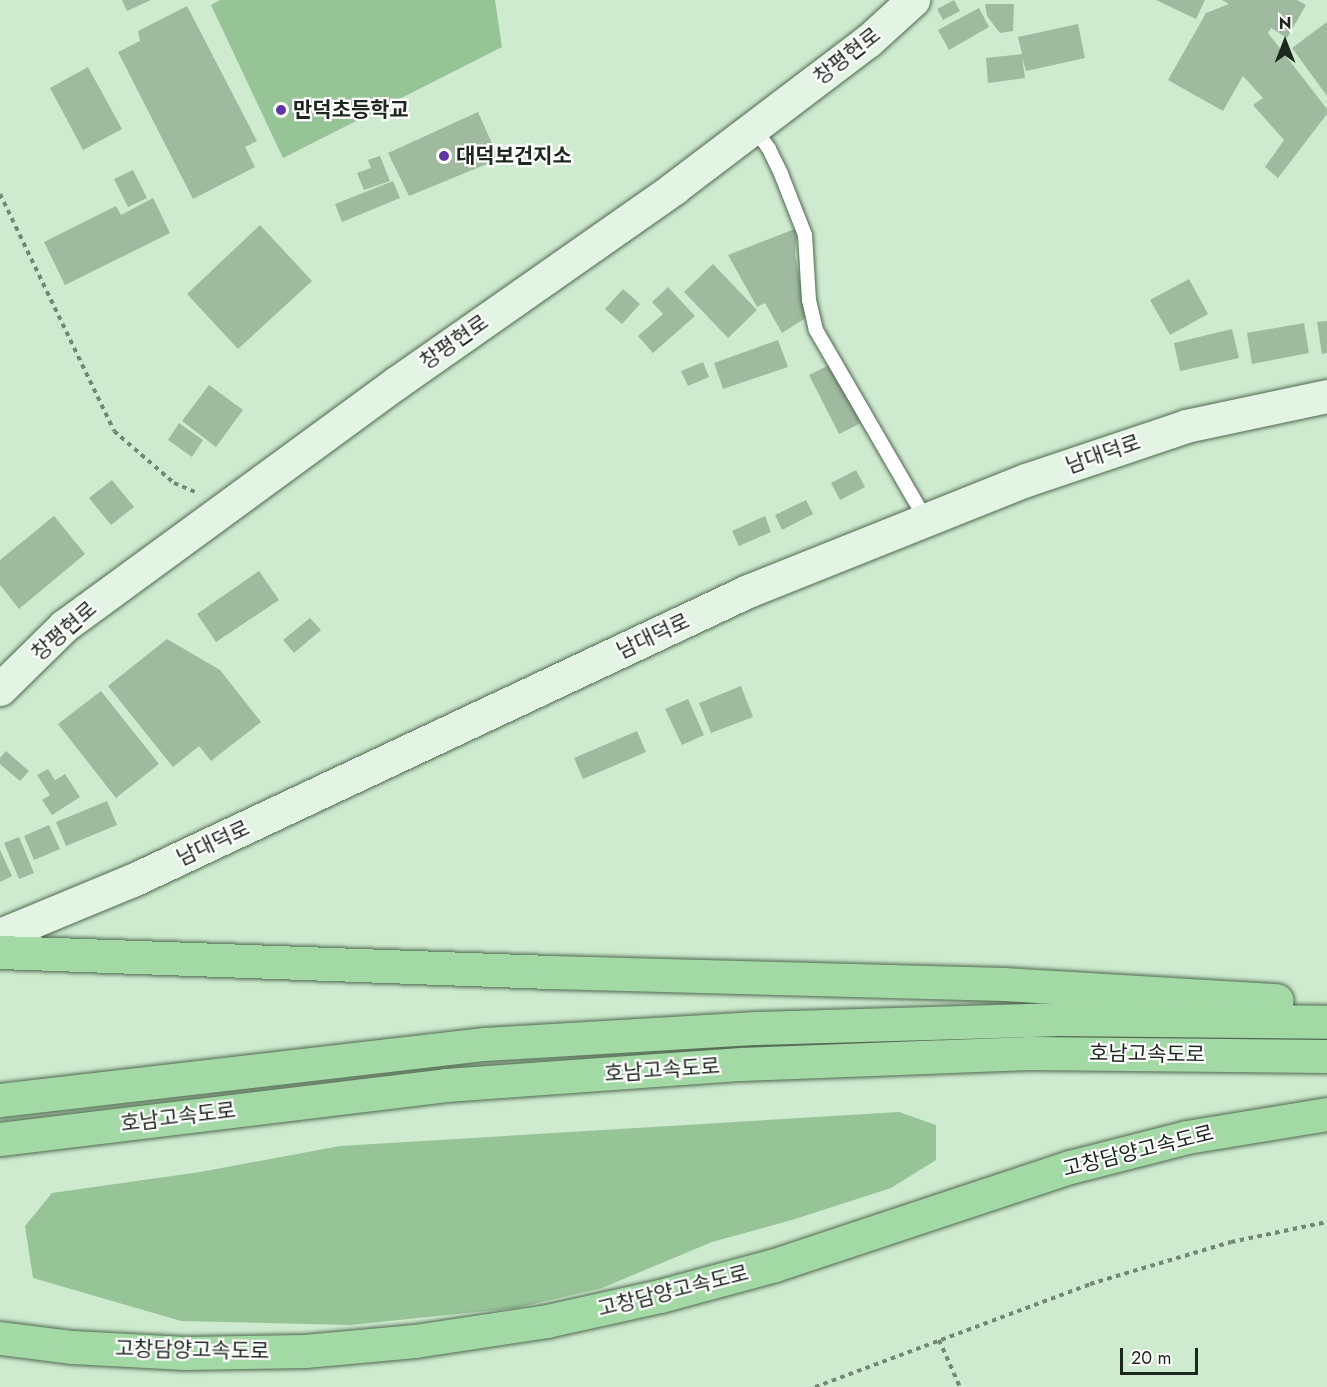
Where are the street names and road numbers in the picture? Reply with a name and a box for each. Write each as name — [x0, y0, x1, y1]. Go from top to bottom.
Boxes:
street label: 창평현로 — [809, 22, 885, 90]
street label: 창평현로 — [415, 310, 493, 374]
street label: 남대덕로 — [1062, 430, 1144, 478]
street label: 창평현로 — [27, 596, 101, 666]
street label: 남대덕로 — [613, 608, 693, 664]
street label: 남대덕로 — [173, 815, 253, 871]
street label: 호남고속도로 — [1089, 1040, 1205, 1068]
street label: 호남고속도로 — [603, 1053, 721, 1087]
street label: 호남고속도로 — [119, 1097, 237, 1137]
street label: 고창담양고속도로 — [1060, 1120, 1216, 1182]
street label: 고창담양고속도로 — [595, 1260, 751, 1322]
street label: 고창담양고속도로 — [115, 1336, 269, 1364]

